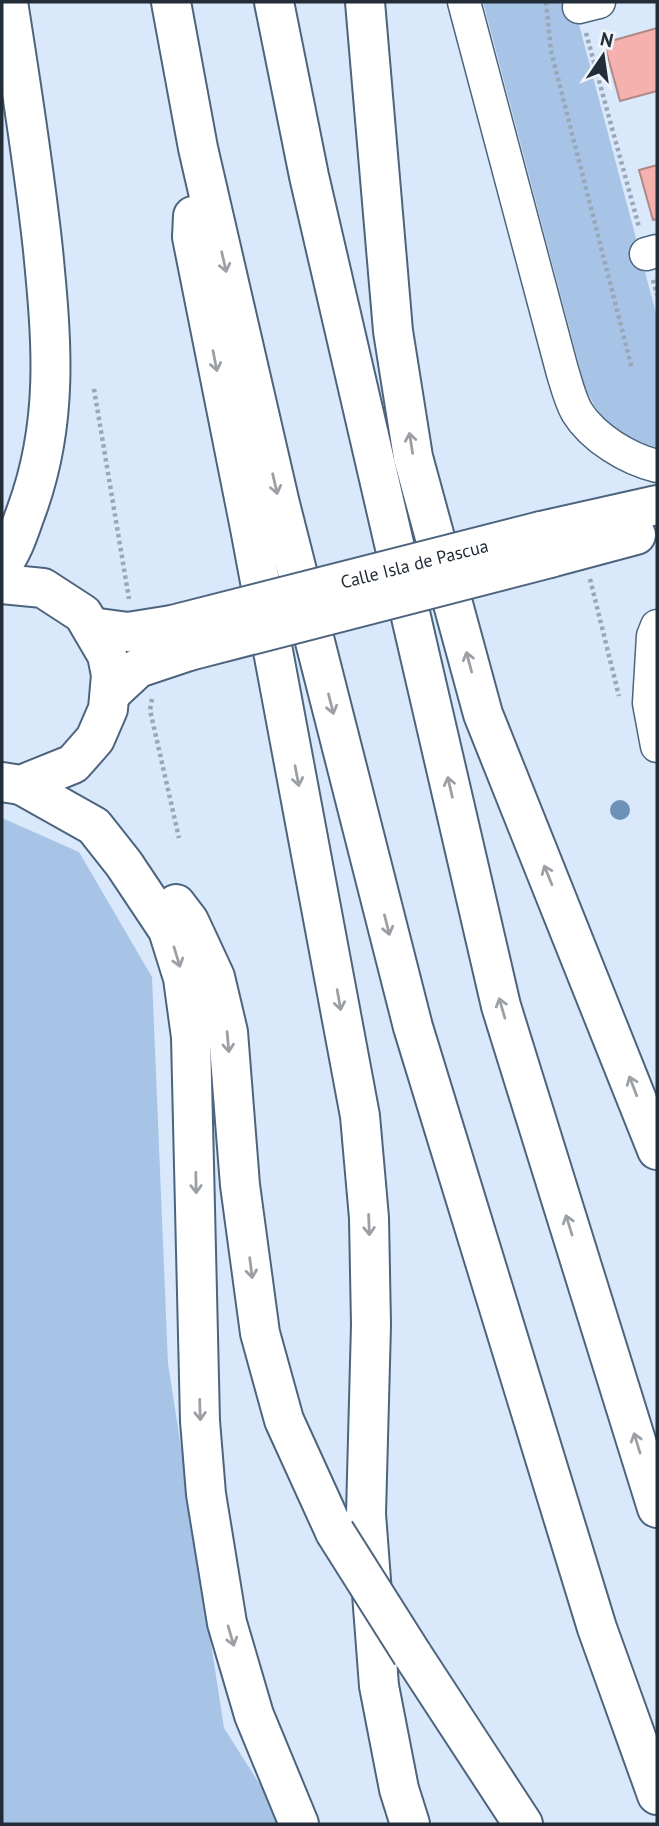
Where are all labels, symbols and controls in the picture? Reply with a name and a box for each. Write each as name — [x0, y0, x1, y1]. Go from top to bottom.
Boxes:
north arrow — [568, 21, 638, 91]
text: N — [598, 26, 616, 53]
one-way arrow — [218, 250, 231, 273]
one-way arrow — [209, 349, 222, 372]
one-way arrow — [404, 432, 417, 454]
one-way arrow — [269, 472, 282, 495]
street label: Calle Isla de Pascua — [338, 533, 491, 593]
one-way arrow — [462, 652, 475, 674]
one-way arrow — [325, 692, 338, 715]
one-way arrow — [291, 764, 305, 787]
one-way arrow — [443, 776, 456, 799]
one-way arrow — [541, 865, 554, 887]
one-way arrow — [381, 913, 394, 936]
one-way arrow — [171, 946, 184, 968]
one-way arrow — [332, 988, 346, 1011]
one-way arrow — [495, 997, 508, 1020]
one-way arrow — [222, 1030, 235, 1053]
one-way arrow — [626, 1076, 639, 1098]
one-way arrow — [189, 1171, 203, 1194]
one-way arrow — [362, 1213, 375, 1236]
one-way arrow — [562, 1215, 575, 1237]
one-way arrow — [245, 1256, 258, 1279]
one-way arrow — [193, 1399, 207, 1422]
one-way arrow — [630, 1432, 642, 1454]
one-way arrow — [225, 1624, 238, 1646]

